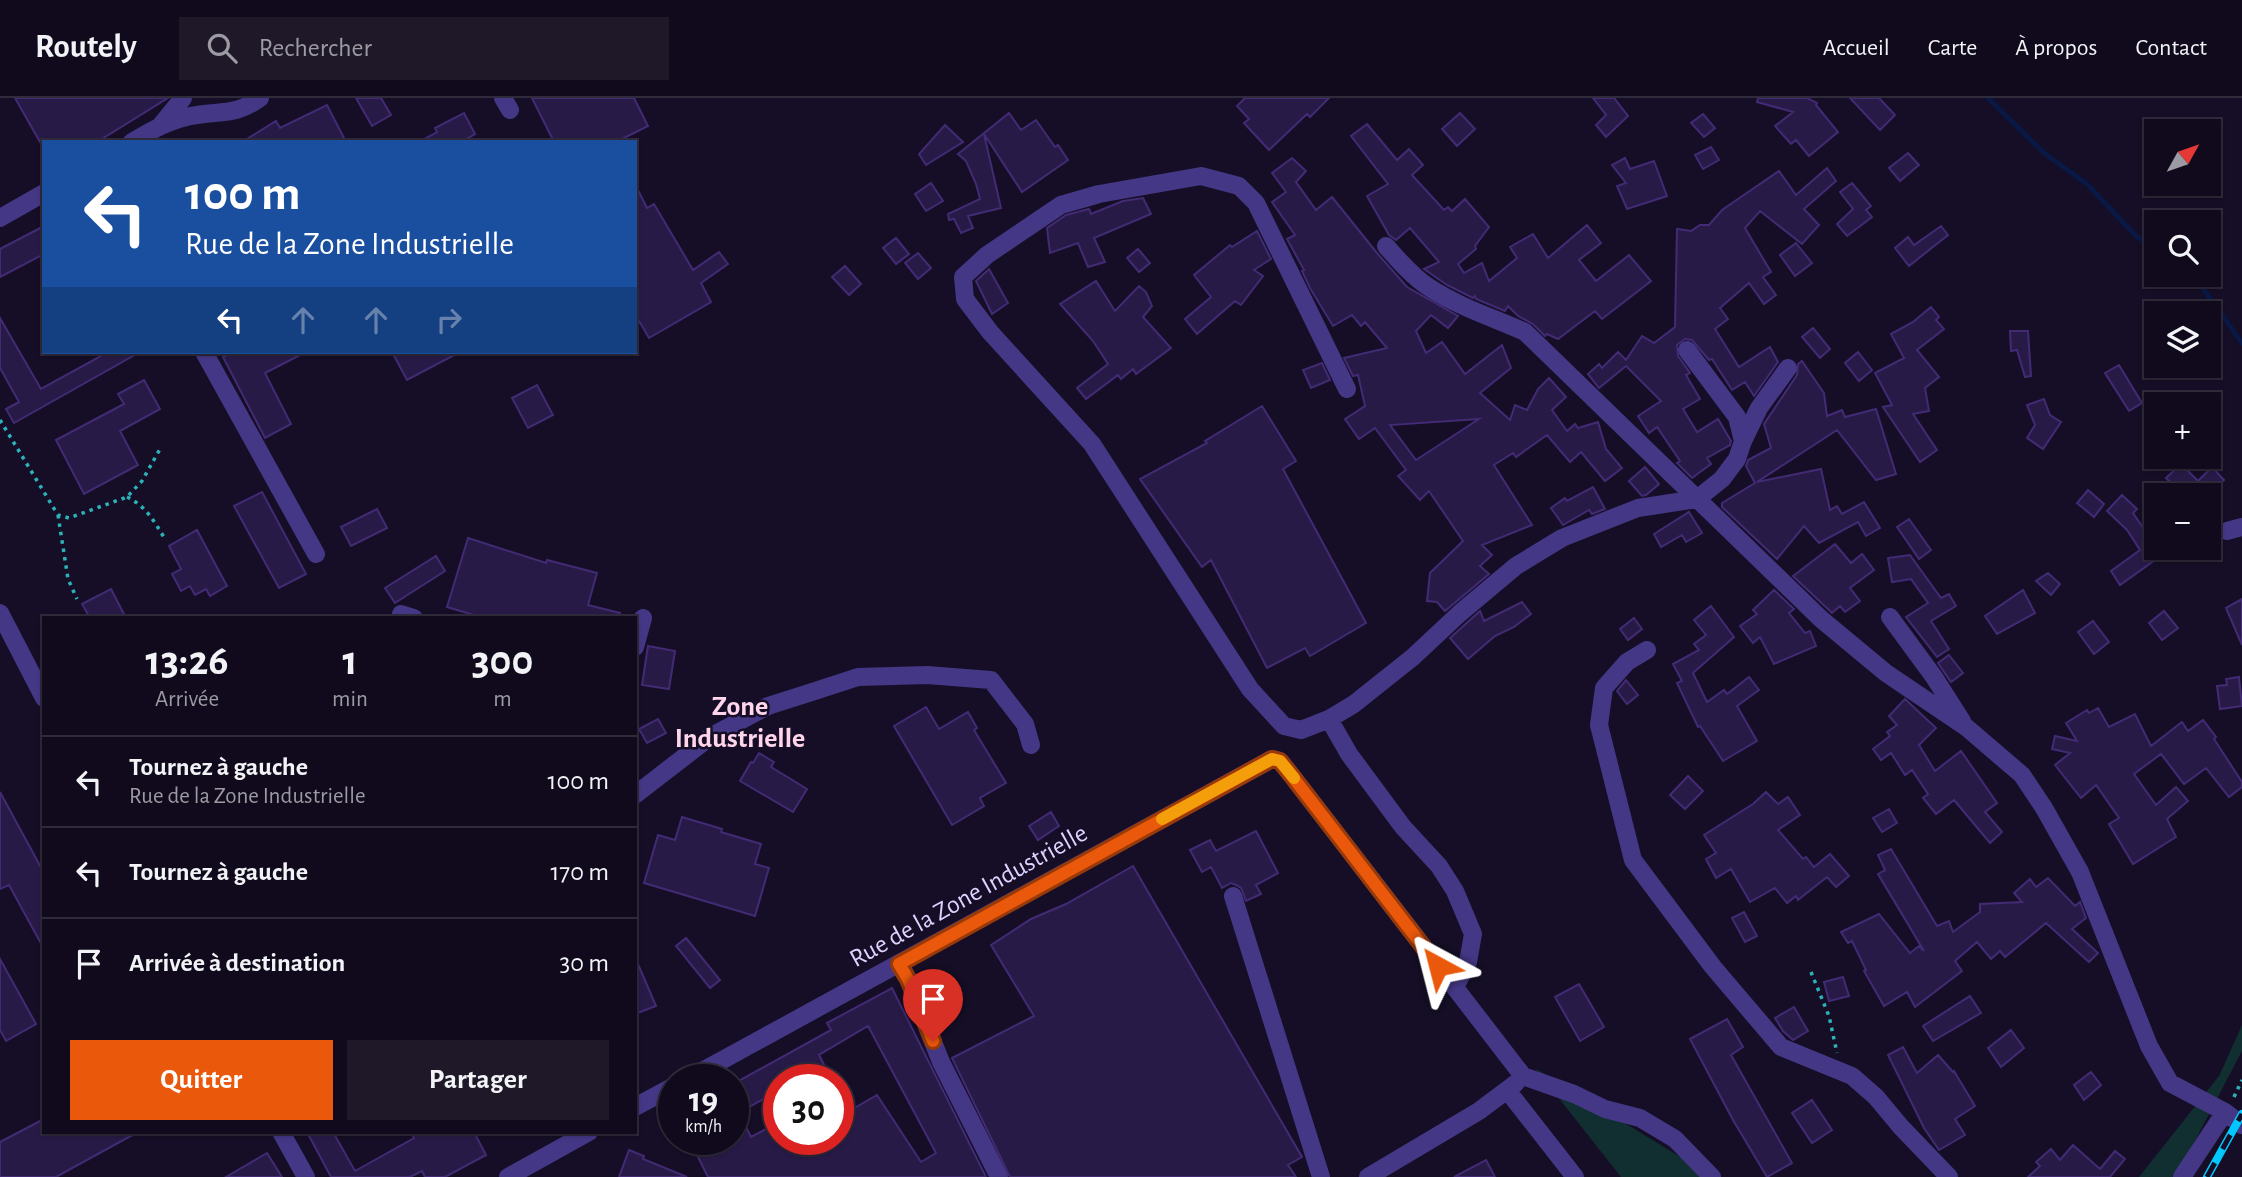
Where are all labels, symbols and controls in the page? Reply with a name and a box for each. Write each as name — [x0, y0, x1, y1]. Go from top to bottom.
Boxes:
search box — [179, 17, 669, 80]
icon: search — [203, 29, 241, 67]
text: Routely — [35, 31, 137, 64]
text: Rechercher — [259, 35, 372, 61]
text: Accueil — [1823, 36, 1890, 60]
text: Carte — [1928, 36, 1977, 60]
text: À propos — [2015, 36, 2097, 60]
text: Contact — [2135, 36, 2207, 60]
north arrow — [2144, 119, 2221, 196]
map controls — [2144, 119, 2221, 560]
icon: left — [70, 168, 161, 259]
text: 100 m — [185, 170, 301, 219]
button: search — [2144, 210, 2221, 287]
text: Rue de la Zone Industrielle — [185, 228, 514, 260]
icon: left — [211, 301, 249, 339]
icon: ahead — [284, 301, 322, 339]
icon: ahead — [357, 301, 395, 339]
icon: right — [430, 301, 468, 339]
button: layers — [2144, 301, 2221, 378]
button: + — [2144, 392, 2221, 469]
button: − — [2144, 483, 2221, 560]
text: 13:26 — [146, 640, 229, 682]
text: 1 — [342, 640, 358, 682]
text: 300 — [472, 640, 533, 682]
text: Arrivée — [155, 688, 219, 711]
text: min — [332, 688, 368, 711]
text: m — [493, 688, 512, 711]
district label: Zone Industrielle — [675, 693, 805, 753]
text: Tournez à gauche — [129, 754, 308, 780]
icon: left — [70, 763, 108, 801]
text: 100 m — [548, 768, 609, 794]
text: Rue de la Zone Industrielle — [129, 785, 366, 808]
street label: Rue de la Zone Industrielle — [845, 820, 1092, 972]
icon: left — [70, 854, 108, 892]
text: Tournez à gauche — [129, 859, 308, 885]
text: 170 m — [550, 859, 609, 885]
position arrow — [1401, 929, 1475, 1003]
icon: arrive — [70, 945, 108, 983]
text: Arrivée à destination — [129, 950, 345, 976]
text: 30 m — [559, 950, 609, 976]
pin — [903, 969, 963, 1041]
icon: arrive — [914, 980, 952, 1018]
button: Quitter — [70, 1040, 333, 1120]
button: Partager — [347, 1040, 609, 1120]
speed limit sign: 30 — [763, 1064, 854, 1155]
text: 19 — [689, 1083, 718, 1118]
text: km/h — [685, 1118, 722, 1136]

